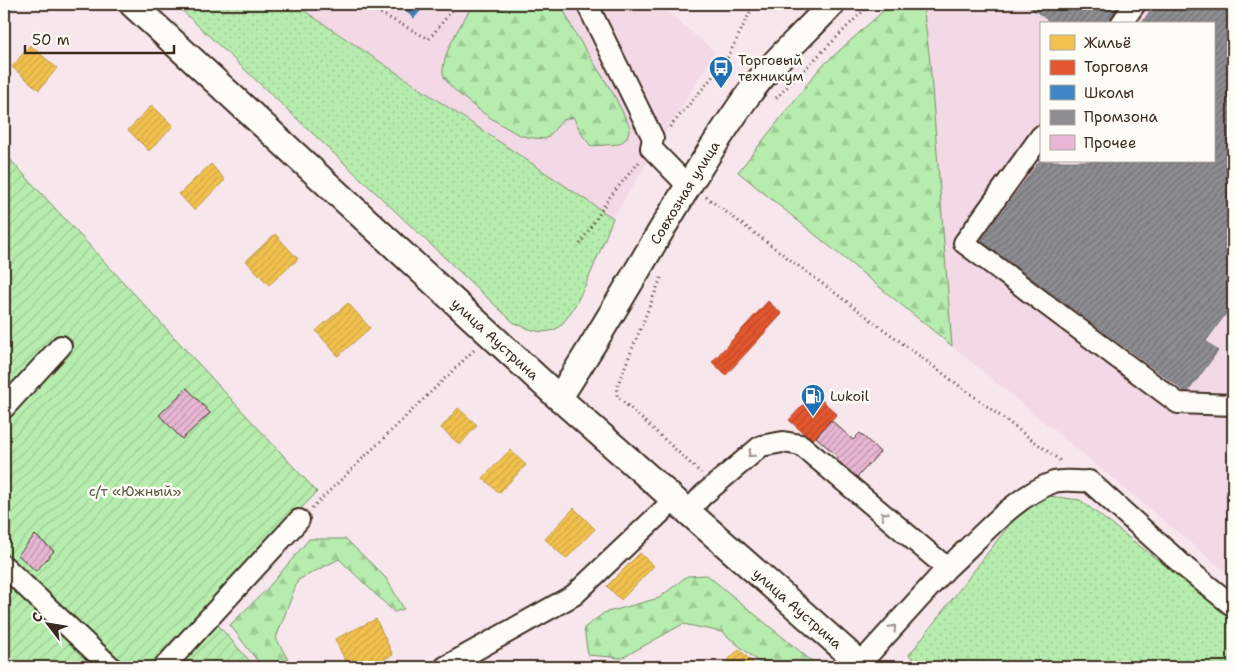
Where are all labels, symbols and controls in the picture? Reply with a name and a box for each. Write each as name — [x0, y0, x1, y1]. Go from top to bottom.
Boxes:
scale bar — [25, 22, 174, 54]
legend — [1040, 22, 1214, 162]
text: 50 m — [32, 30, 70, 50]
text: Жильё — [1084, 33, 1131, 53]
place label: Торговый техникум — [738, 51, 804, 85]
bus stop icon: Торговый техникум — [708, 55, 734, 89]
text: Торговля — [1084, 57, 1149, 77]
text: Школы — [1084, 83, 1134, 103]
text: Промзона — [1084, 107, 1159, 127]
text: Прочее — [1084, 133, 1136, 153]
street label: Совхозная улица — [646, 137, 724, 247]
street label: улица Аустрина — [447, 294, 543, 384]
fuel station icon: Lukoil — [800, 383, 826, 417]
place label: Lukoil — [830, 387, 870, 405]
one-way arrow — [748, 449, 757, 457]
park label: с/т «Южный» — [89, 482, 181, 500]
one-way arrow — [881, 512, 890, 521]
street label: улица Аустрина — [749, 564, 846, 653]
north arrow — [22, 598, 72, 648]
text: С — [27, 609, 47, 626]
one-way arrow — [887, 625, 896, 634]

